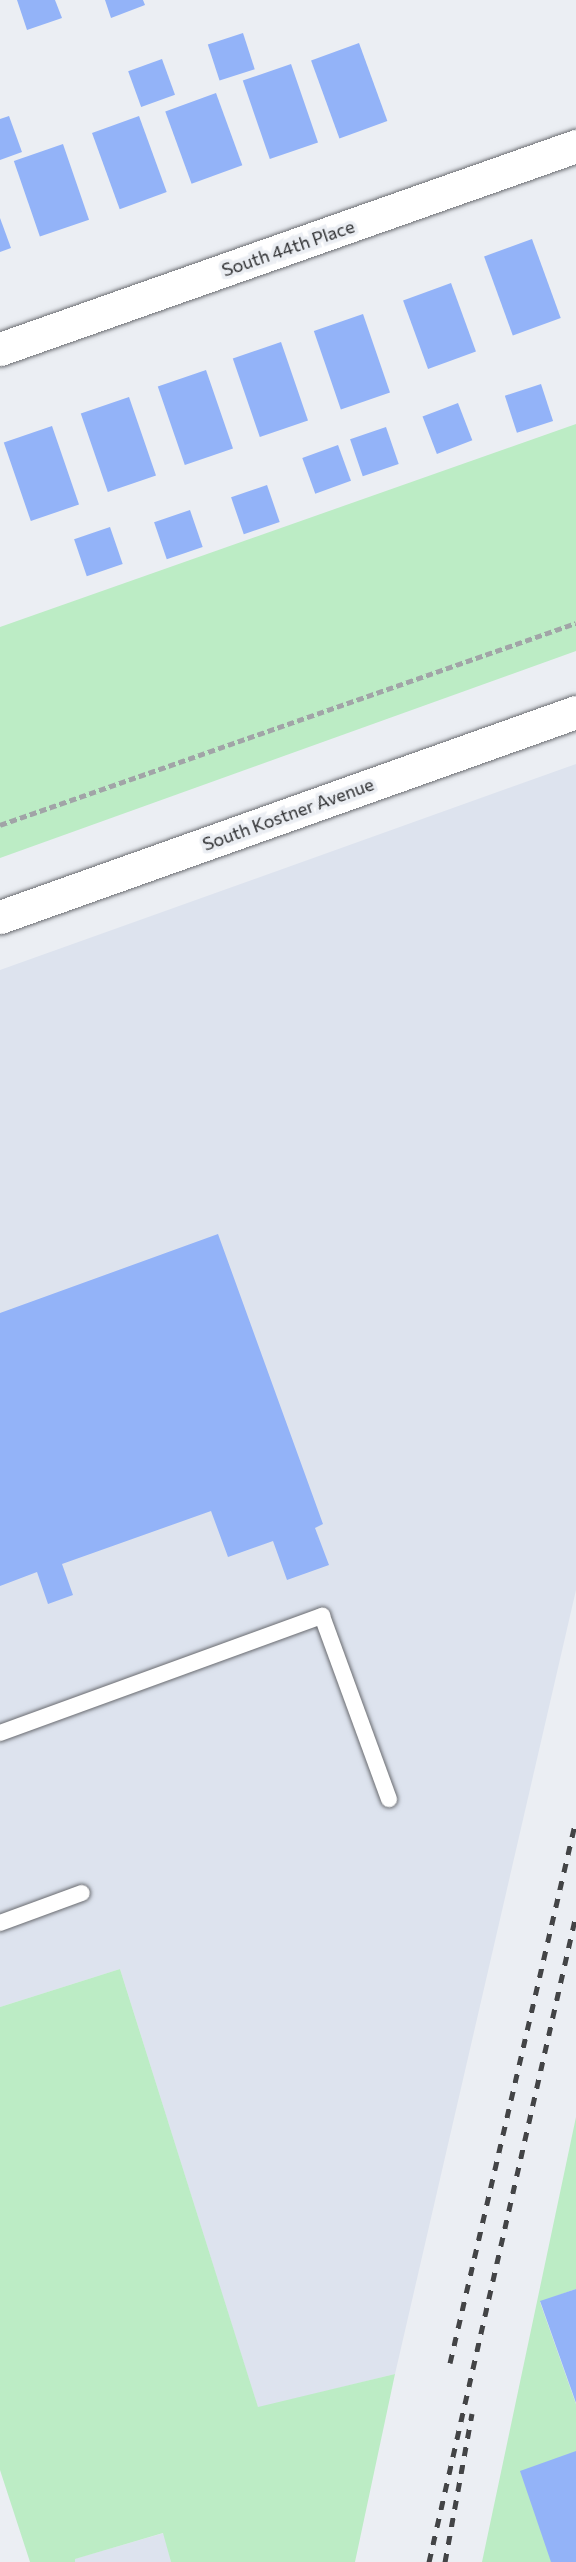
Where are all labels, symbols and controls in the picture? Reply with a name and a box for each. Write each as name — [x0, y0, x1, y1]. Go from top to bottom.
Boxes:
street label: South 44th Place — [219, 215, 357, 281]
street label: South Kostner Avenue — [200, 773, 376, 855]

